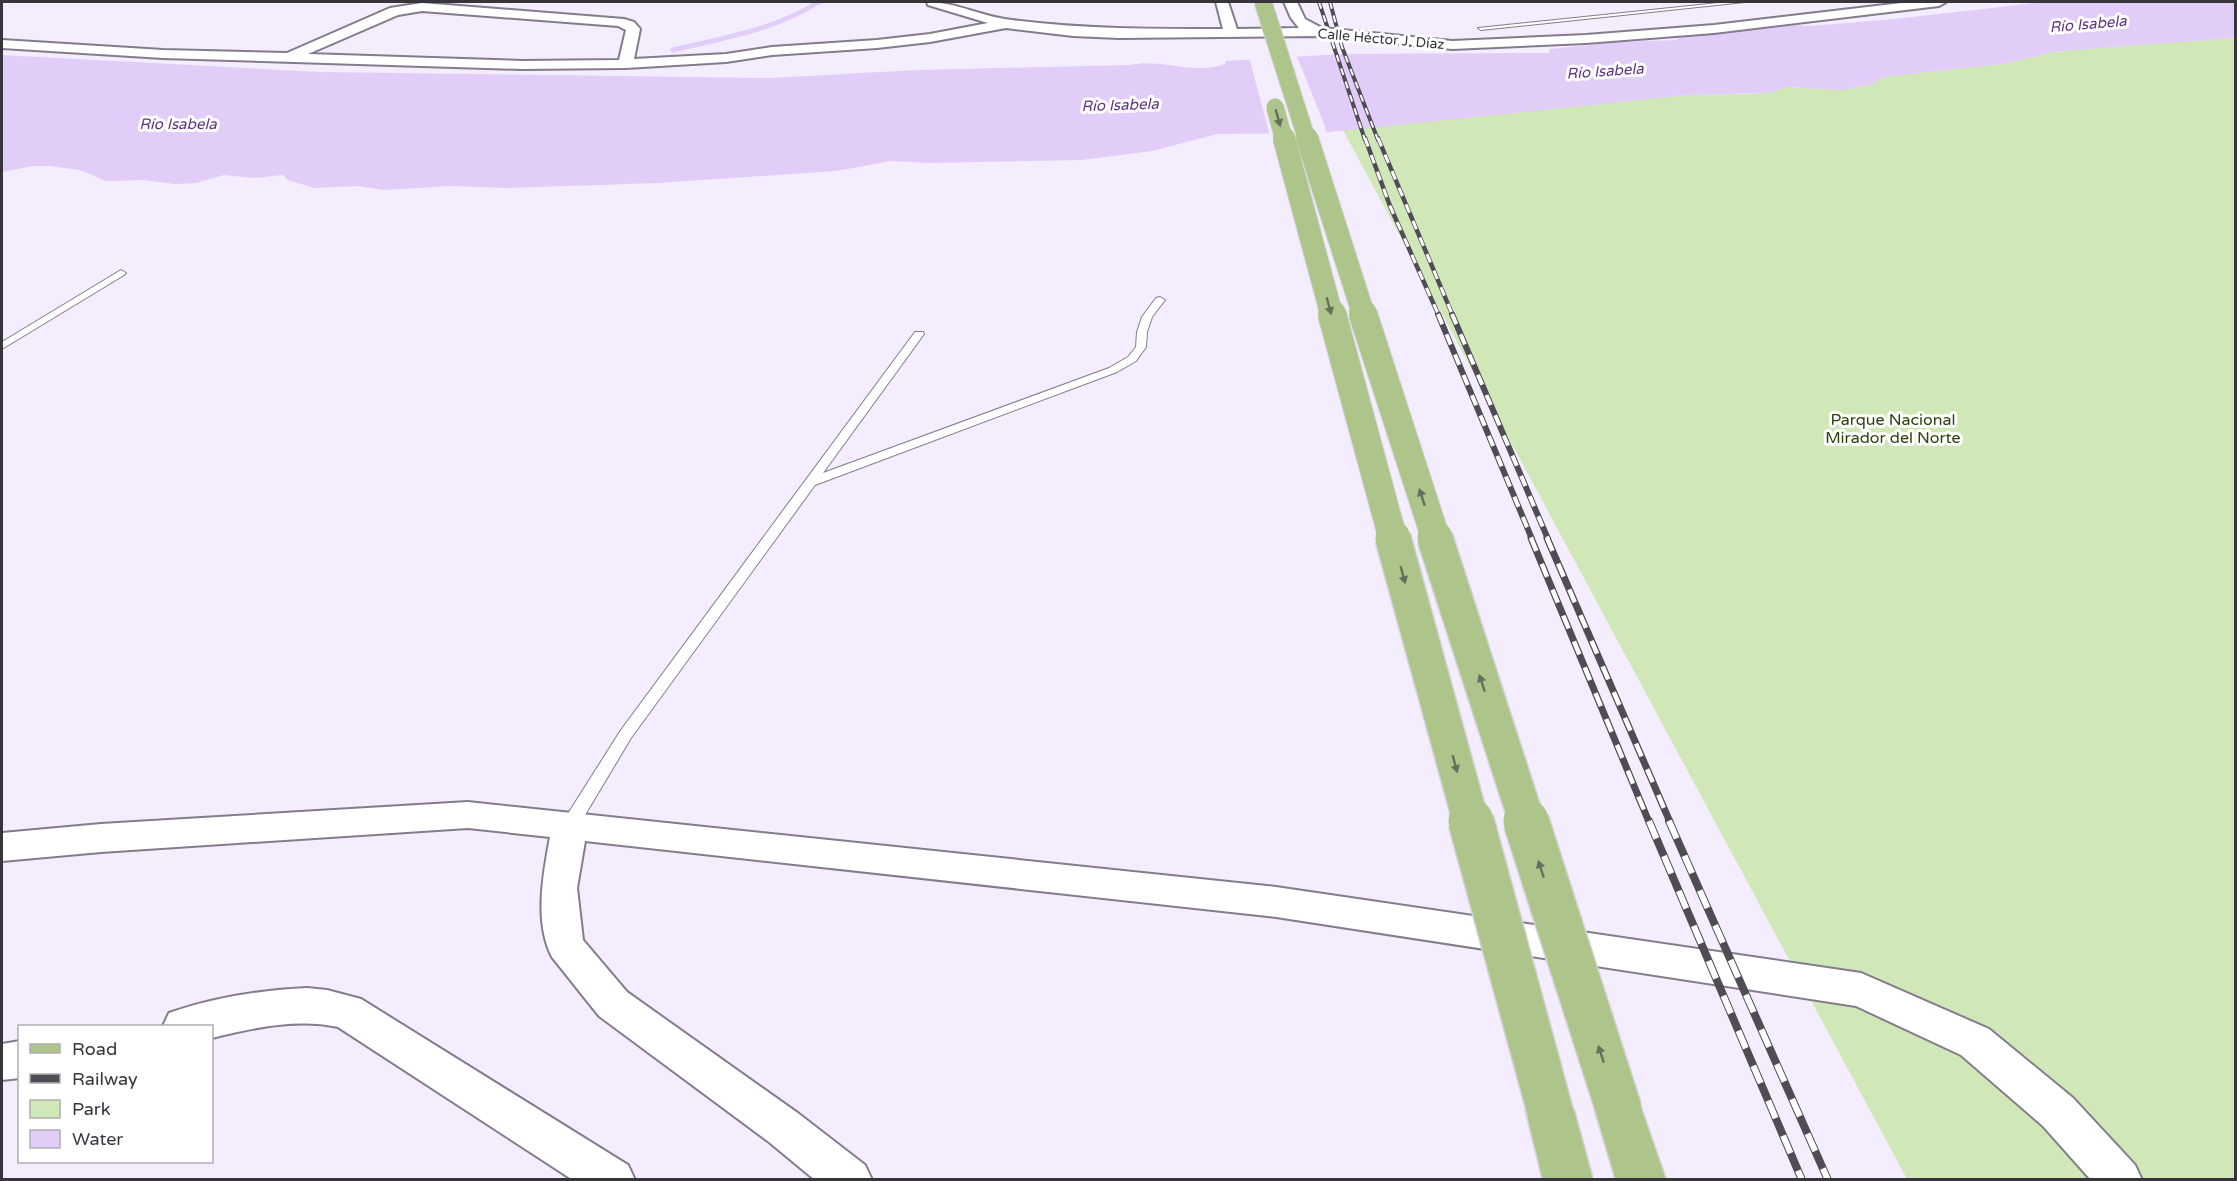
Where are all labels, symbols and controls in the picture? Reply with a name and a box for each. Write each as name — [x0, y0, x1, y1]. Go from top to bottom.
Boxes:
water label: Río Isabela — [2049, 12, 2128, 36]
street label: Calle Héctor J. Díaz — [1317, 25, 1445, 53]
water label: Río Isabela — [1566, 59, 1645, 83]
water label: Río Isabela — [1081, 95, 1160, 115]
one-way arrow — [1274, 110, 1283, 128]
water label: Río Isabela — [139, 115, 217, 133]
one-way arrow — [1325, 297, 1335, 316]
park label: Parque Nacional Mirador del Norte — [1825, 410, 1961, 448]
one-way arrow — [1417, 488, 1427, 506]
one-way arrow — [1399, 566, 1409, 585]
one-way arrow — [1477, 674, 1486, 692]
one-way arrow — [1451, 755, 1460, 773]
one-way arrow — [1536, 860, 1546, 878]
legend — [18, 1025, 213, 1163]
text: Road — [72, 1038, 117, 1060]
one-way arrow — [1596, 1045, 1605, 1063]
text: Railway — [72, 1068, 138, 1090]
text: Park — [72, 1098, 111, 1120]
text: Water — [72, 1128, 123, 1150]

